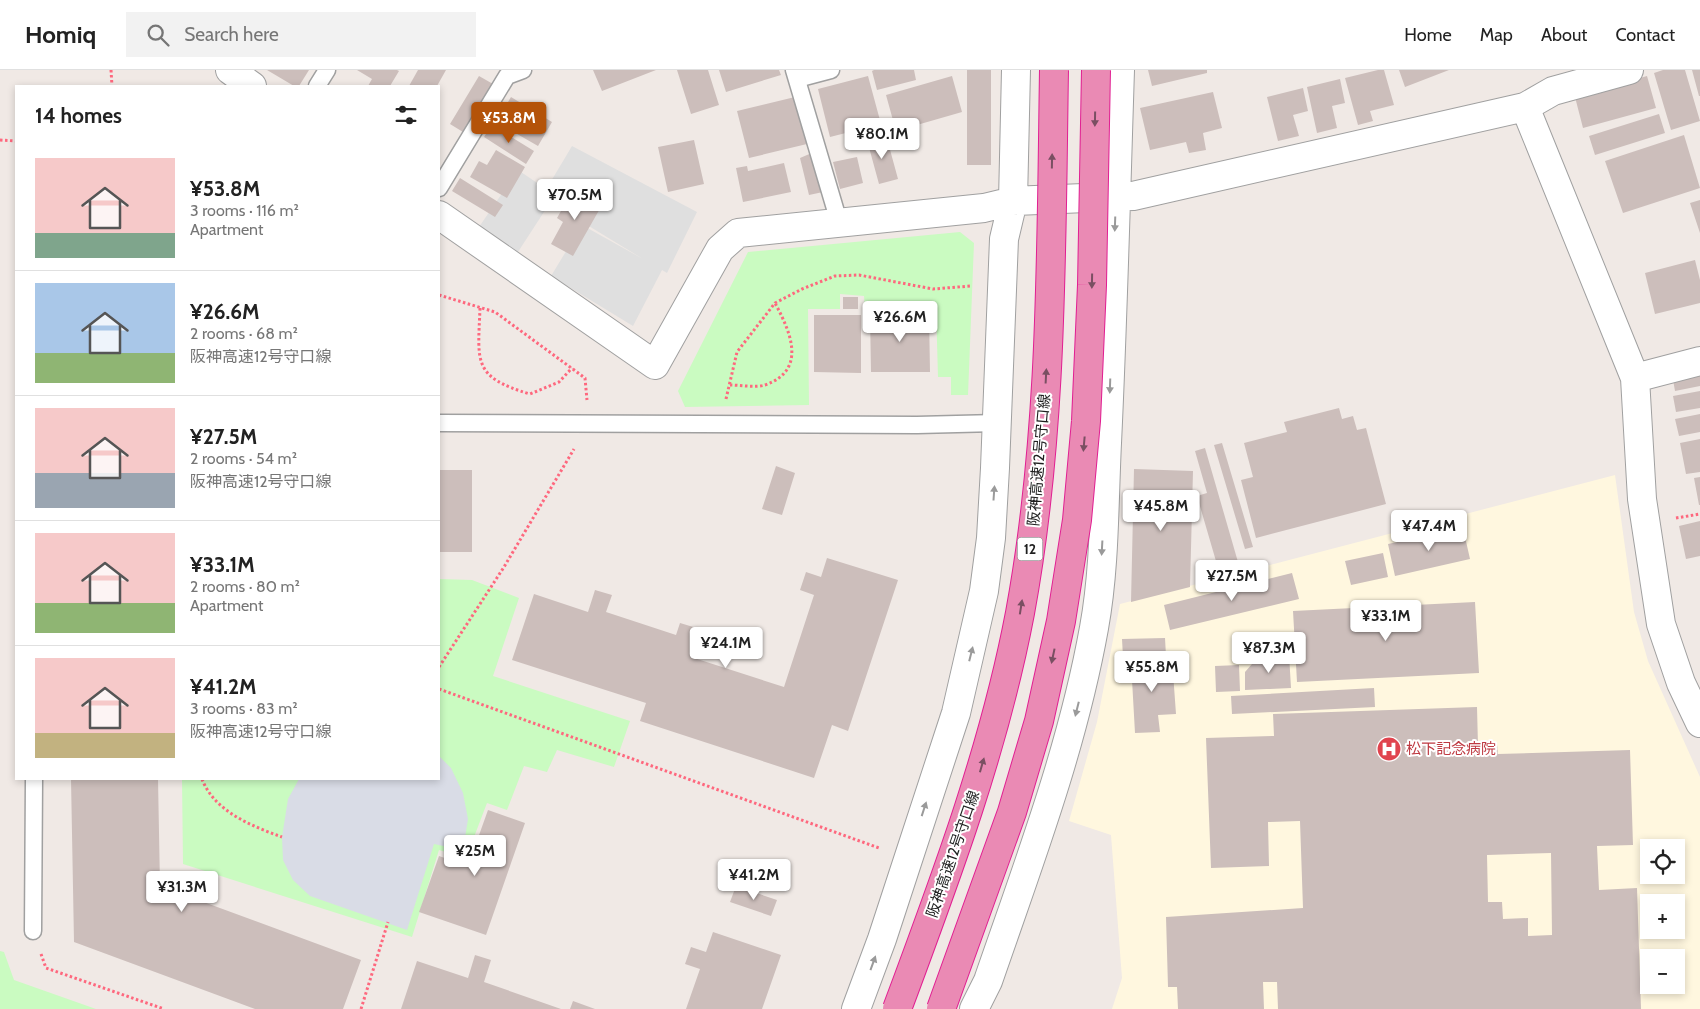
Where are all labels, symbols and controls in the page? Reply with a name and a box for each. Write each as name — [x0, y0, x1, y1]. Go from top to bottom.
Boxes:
search box — [126, 12, 476, 57]
text: Homiq — [25, 20, 96, 49]
icon: search — [144, 21, 172, 49]
text: Search here — [184, 23, 279, 46]
text: Home — [1404, 24, 1452, 46]
text: Map — [1480, 24, 1513, 46]
text: About — [1541, 24, 1587, 46]
text: Contact — [1615, 24, 1675, 46]
icon: filters — [392, 101, 420, 129]
pin: ¥53.8M — [468, 102, 550, 144]
text: 14 homes — [35, 103, 122, 128]
text: ¥53.8M — [482, 108, 536, 127]
one-way arrow — [1091, 111, 1099, 127]
pin: ¥80.1M — [841, 118, 923, 160]
text: ¥80.1M — [856, 124, 908, 143]
one-way arrow — [1048, 153, 1056, 169]
text: ¥53.8M — [190, 176, 260, 201]
icon: home — [75, 178, 135, 238]
pin: ¥70.5M — [534, 178, 616, 221]
text: ¥70.5M — [548, 185, 602, 204]
text: 3 rooms · 116 m² — [190, 201, 299, 220]
one-way arrow — [1111, 216, 1119, 232]
text: Apartment — [190, 220, 263, 239]
one-way arrow — [1087, 273, 1095, 289]
text: ¥26.6M — [190, 299, 260, 324]
pin: ¥26.6M — [859, 300, 941, 343]
icon: home — [75, 303, 135, 363]
text: ¥26.6M — [874, 307, 927, 326]
text: 2 rooms · 68 m² — [190, 324, 298, 343]
text: 阪神高速12号守口線 — [190, 347, 332, 366]
one-way arrow — [1043, 368, 1051, 384]
one-way arrow — [1106, 378, 1114, 394]
street label: 阪神高速12号守口線 — [1024, 393, 1054, 527]
text: ¥27.5M — [190, 424, 257, 449]
icon: home — [75, 428, 135, 488]
one-way arrow — [1080, 436, 1088, 452]
text: 2 rooms · 54 m² — [190, 449, 297, 468]
text: 阪神高速12号守口線 — [190, 472, 332, 491]
one-way arrow — [990, 485, 998, 501]
pin: ¥45.8M — [1120, 490, 1202, 532]
text: ¥45.8M — [1134, 496, 1188, 515]
pin: ¥47.4M — [1388, 510, 1470, 552]
text: ¥47.4M — [1402, 516, 1456, 535]
road number: 12 — [1018, 538, 1042, 560]
one-way arrow — [1097, 541, 1105, 557]
text: ¥33.1M — [190, 552, 255, 577]
icon: home — [75, 553, 135, 613]
pin: ¥27.5M — [1191, 560, 1273, 602]
text: ¥27.5M — [1206, 566, 1258, 585]
text: 2 rooms · 80 m² — [190, 577, 300, 596]
text: Apartment — [190, 596, 263, 615]
one-way arrow — [1017, 599, 1025, 615]
pin: ¥33.1M — [1345, 600, 1427, 642]
text: ¥33.1M — [1361, 606, 1411, 625]
pin: ¥24.1M — [685, 626, 767, 669]
pin: ¥87.3M — [1228, 632, 1310, 674]
text: ¥24.1M — [701, 633, 751, 652]
text: ¥87.3M — [1243, 638, 1295, 657]
one-way arrow — [967, 646, 975, 661]
one-way arrow — [1049, 648, 1057, 664]
pin: ¥55.8M — [1111, 650, 1193, 693]
text: ¥55.8M — [1125, 657, 1179, 676]
text: ¥41.2M — [190, 674, 257, 699]
icon: home — [75, 678, 135, 738]
text: 3 rooms · 83 m² — [190, 699, 298, 718]
one-way arrow — [1073, 701, 1081, 716]
text: 阪神高速12号守口線 — [190, 722, 332, 741]
hospital icon: 松下記念病院 — [1376, 736, 1402, 762]
place label: 松下記念病院 — [1406, 740, 1496, 758]
one-way arrow — [979, 757, 987, 772]
street label: 阪神高速12号守口線 — [923, 788, 983, 920]
one-way arrow — [921, 802, 929, 817]
pin: ¥25M — [445, 834, 505, 877]
map controls — [1640, 839, 1685, 994]
button: locate — [1640, 839, 1685, 884]
text: ¥25M — [455, 841, 495, 860]
pin: ¥41.2M — [713, 858, 795, 901]
text: ¥41.2M — [729, 865, 779, 884]
pin: ¥31.3M — [141, 870, 223, 913]
text: ¥31.3M — [157, 877, 207, 896]
button: + — [1640, 894, 1685, 939]
button: − — [1640, 949, 1685, 994]
one-way arrow — [870, 956, 877, 971]

